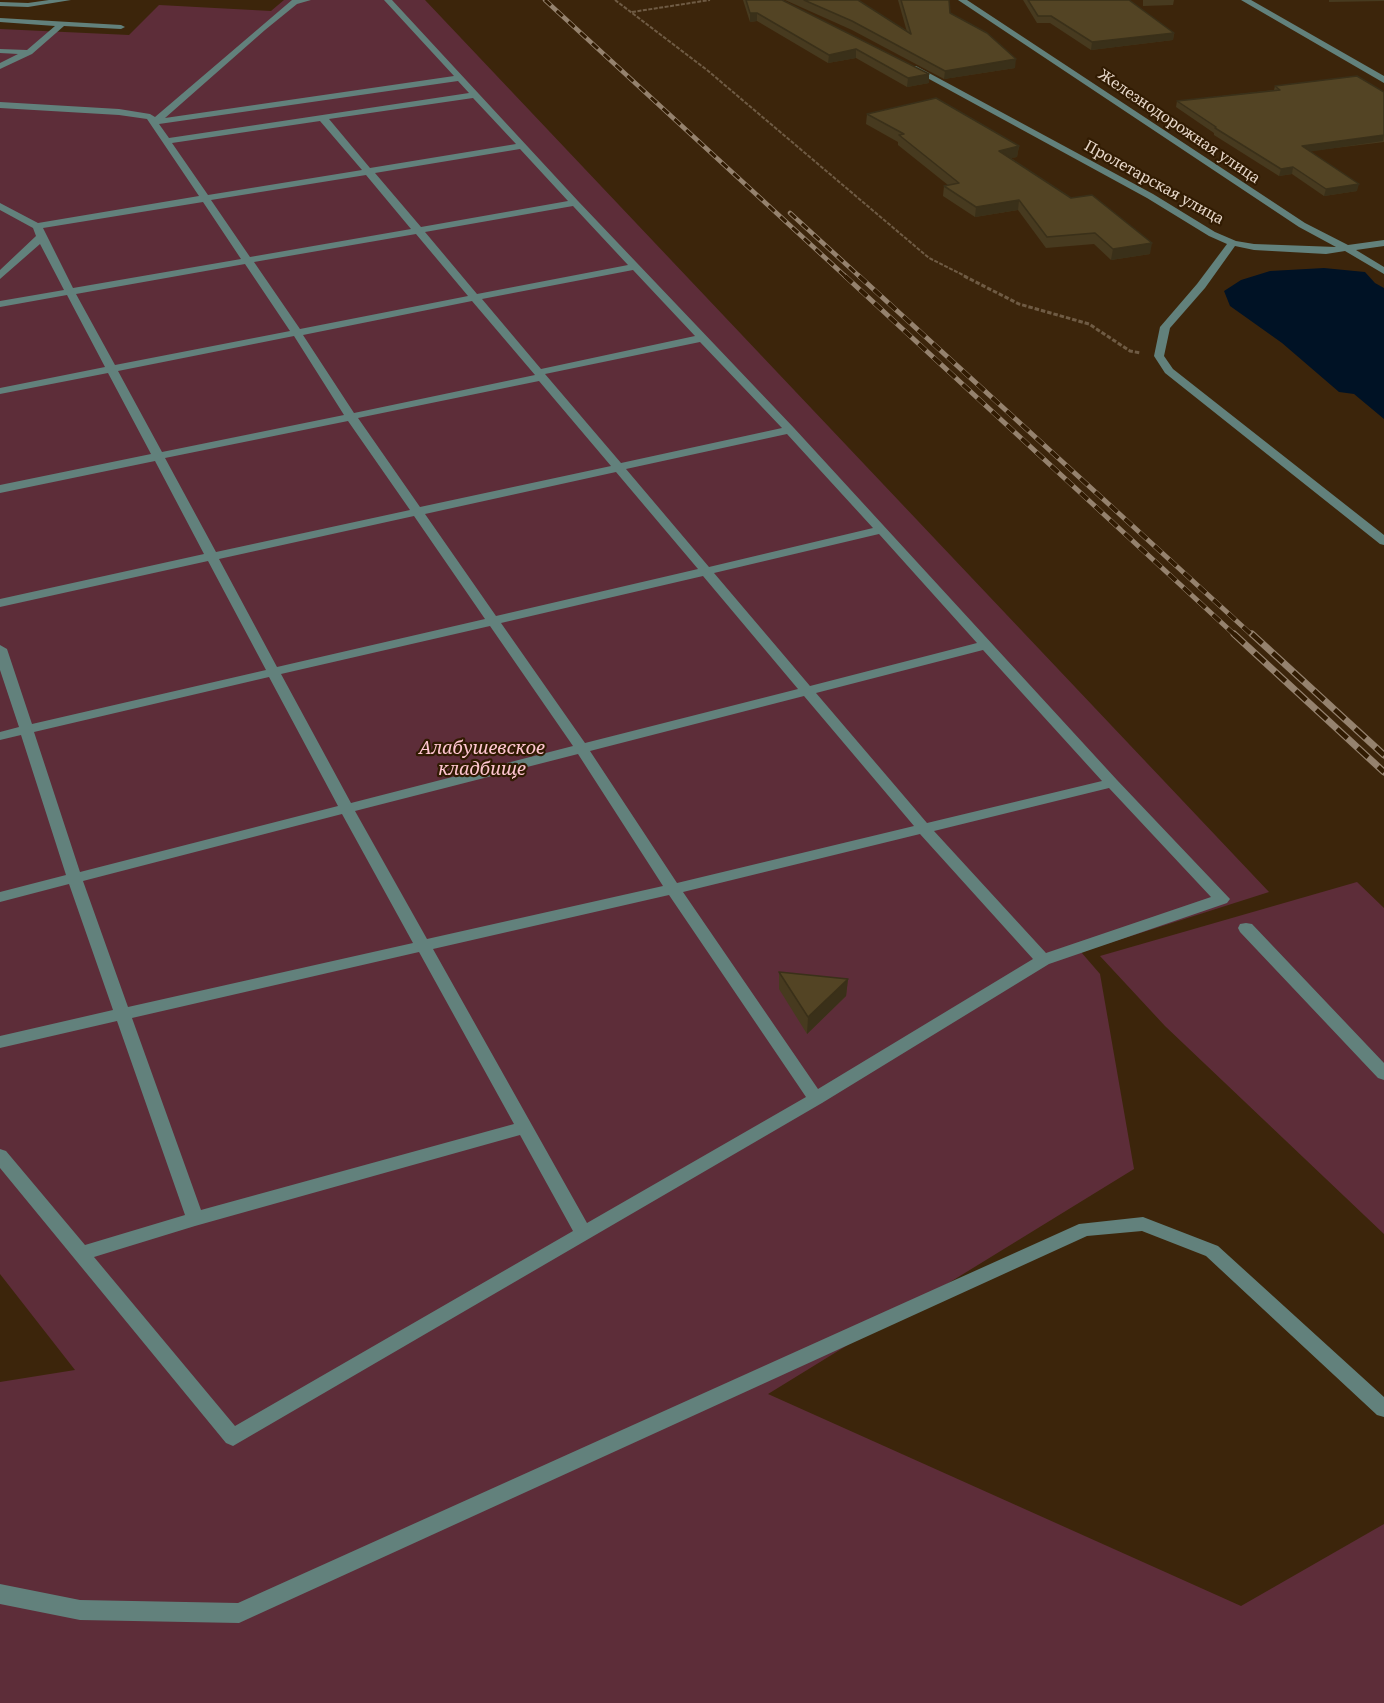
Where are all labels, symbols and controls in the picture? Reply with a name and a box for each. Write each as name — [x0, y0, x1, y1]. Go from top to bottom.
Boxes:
street label: Железнодорожная улица — [1095, 66, 1263, 188]
street label: Пролетарская улица — [1081, 137, 1227, 229]
park label: Алабушевское кладбище — [419, 738, 545, 780]

